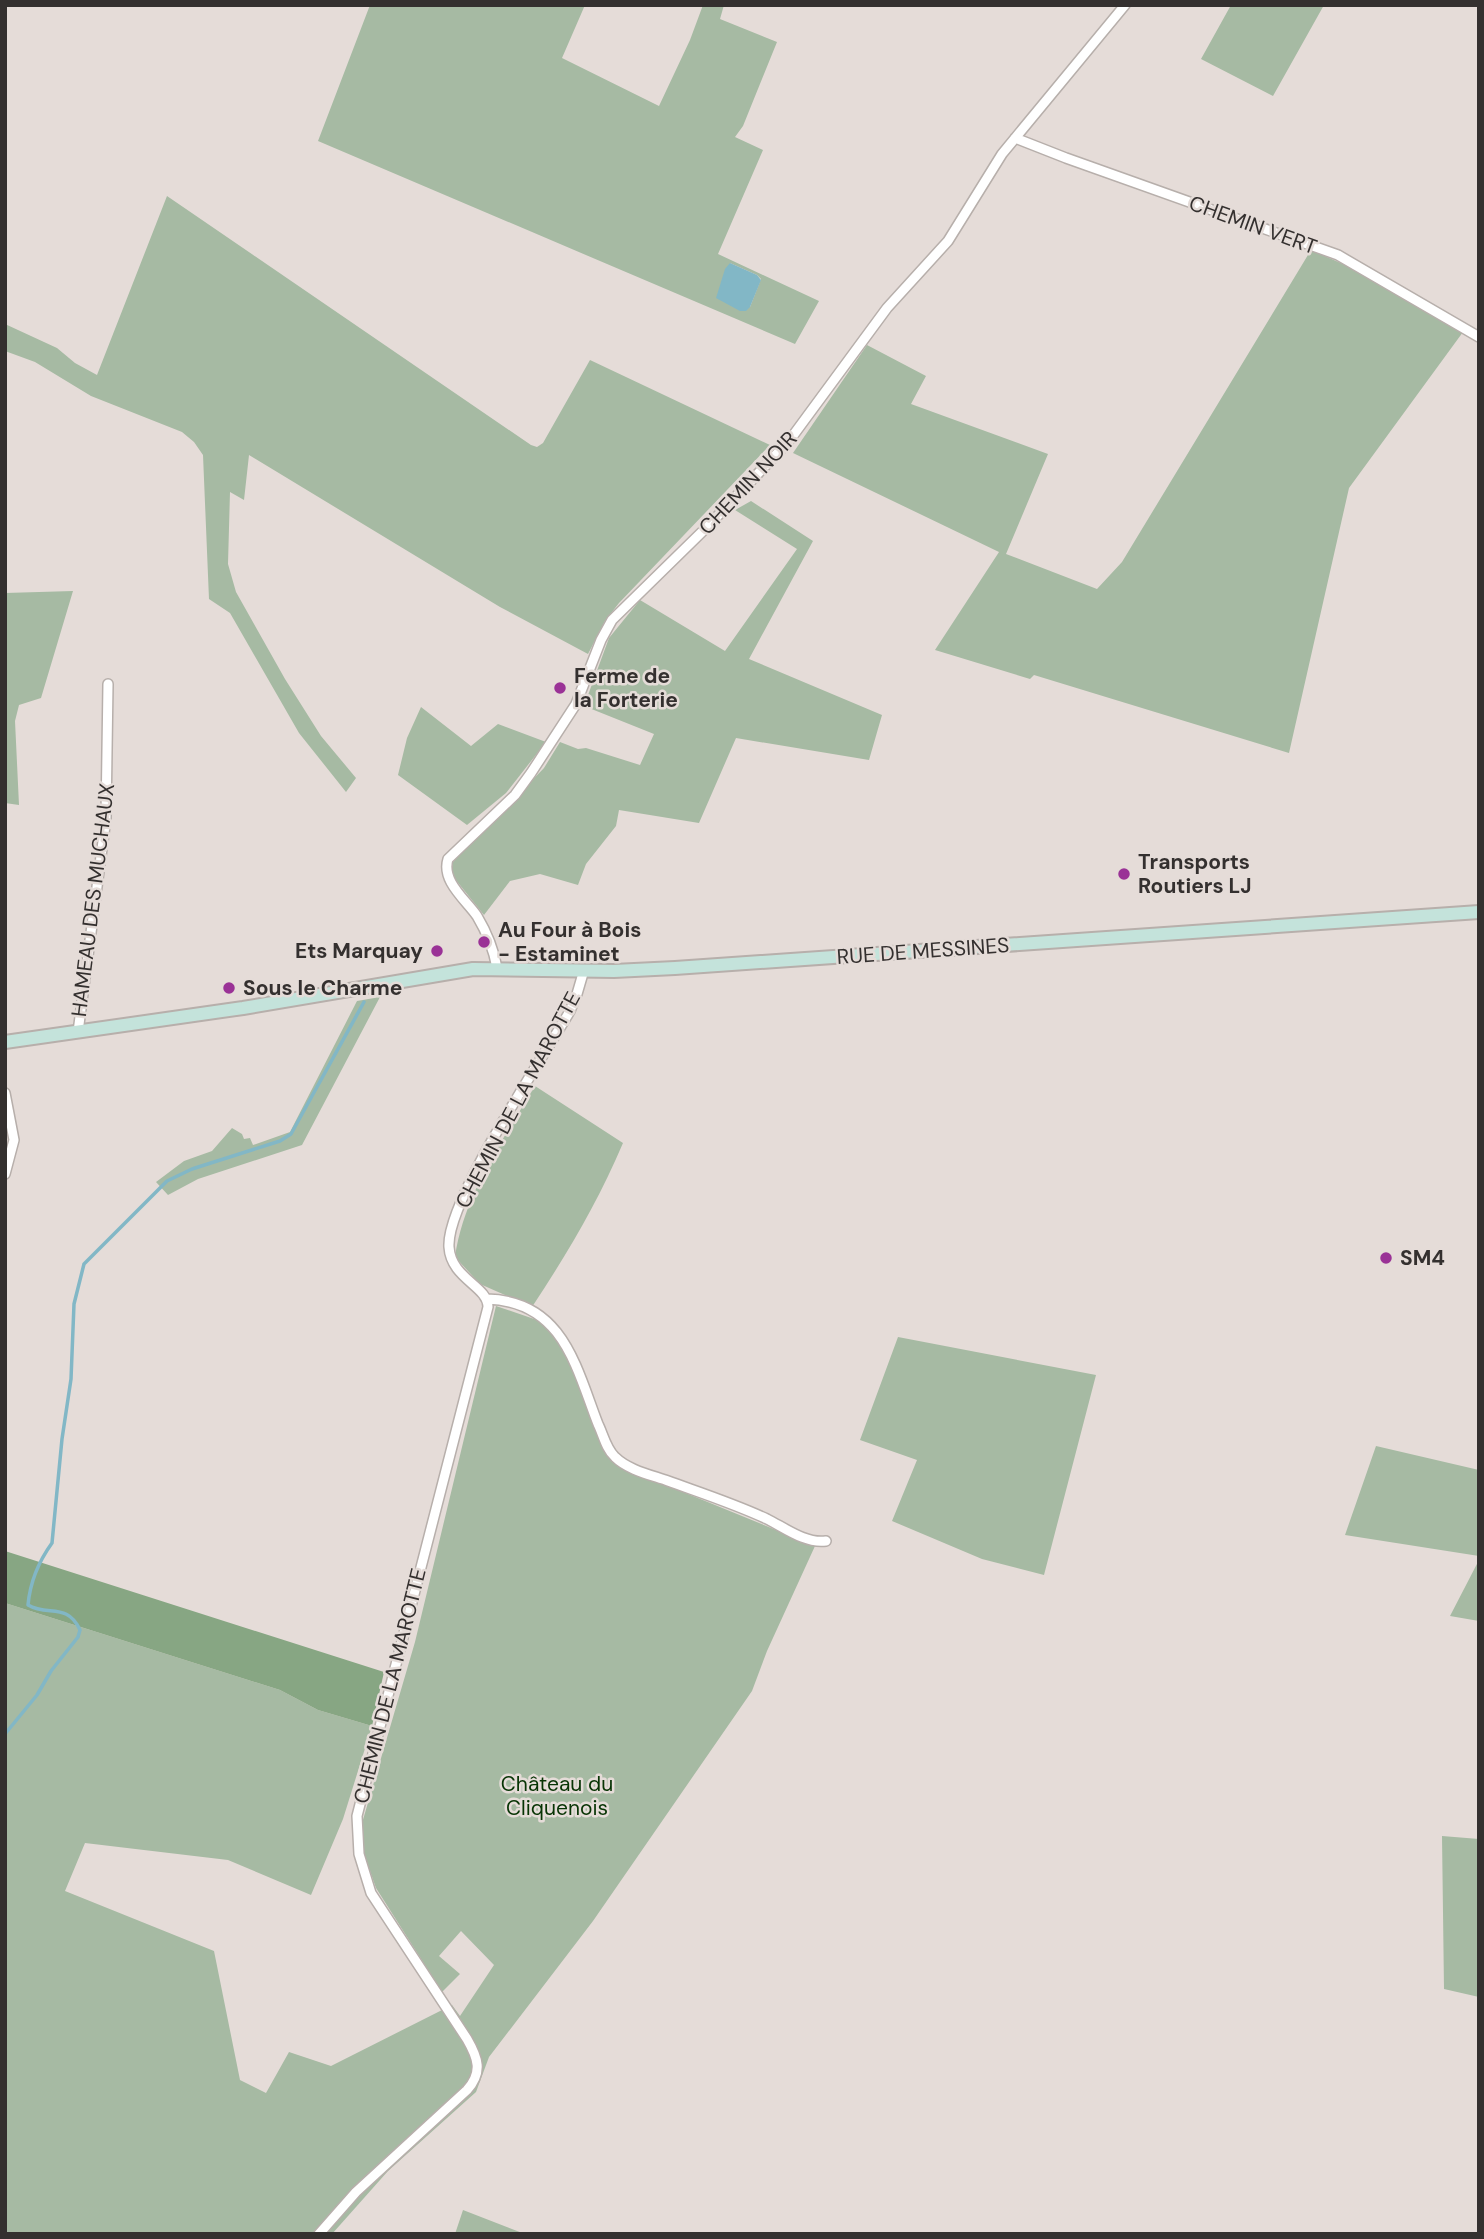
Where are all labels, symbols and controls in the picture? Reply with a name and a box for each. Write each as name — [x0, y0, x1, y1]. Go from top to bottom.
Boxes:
street label: CHEMIN VERT — [1185, 189, 1321, 261]
street label: CHEMIN NOIR — [693, 425, 803, 541]
place label: Ferme de la Forterie — [574, 662, 678, 714]
marker: Ferme de la Forterie — [552, 680, 568, 696]
street label: HAMEAU DES MUCHAUX — [65, 782, 121, 1018]
place label: Transports Routiers LJ — [1138, 848, 1252, 900]
marker: Transports Routiers LJ — [1116, 866, 1132, 882]
place label: Au Four à Bois - Estaminet — [498, 916, 641, 968]
street label: RUE DE MESSINES — [836, 931, 1010, 971]
marker: Au Four à Bois - Estaminet — [476, 934, 492, 950]
place label: Ets Marquay — [295, 937, 423, 965]
marker: Ets Marquay — [429, 943, 445, 959]
place label: Sous le Charme — [243, 974, 403, 1002]
marker: Sous le Charme — [221, 980, 237, 996]
street label: CHEMIN DE LA MAROTTE — [449, 987, 587, 1213]
place label: SM4 — [1400, 1244, 1445, 1272]
marker: SM4 — [1378, 1250, 1394, 1266]
street label: CHEMIN DE LA MAROTTE — [347, 1565, 433, 1807]
park label: Château du Cliquenois — [501, 1770, 613, 1822]

